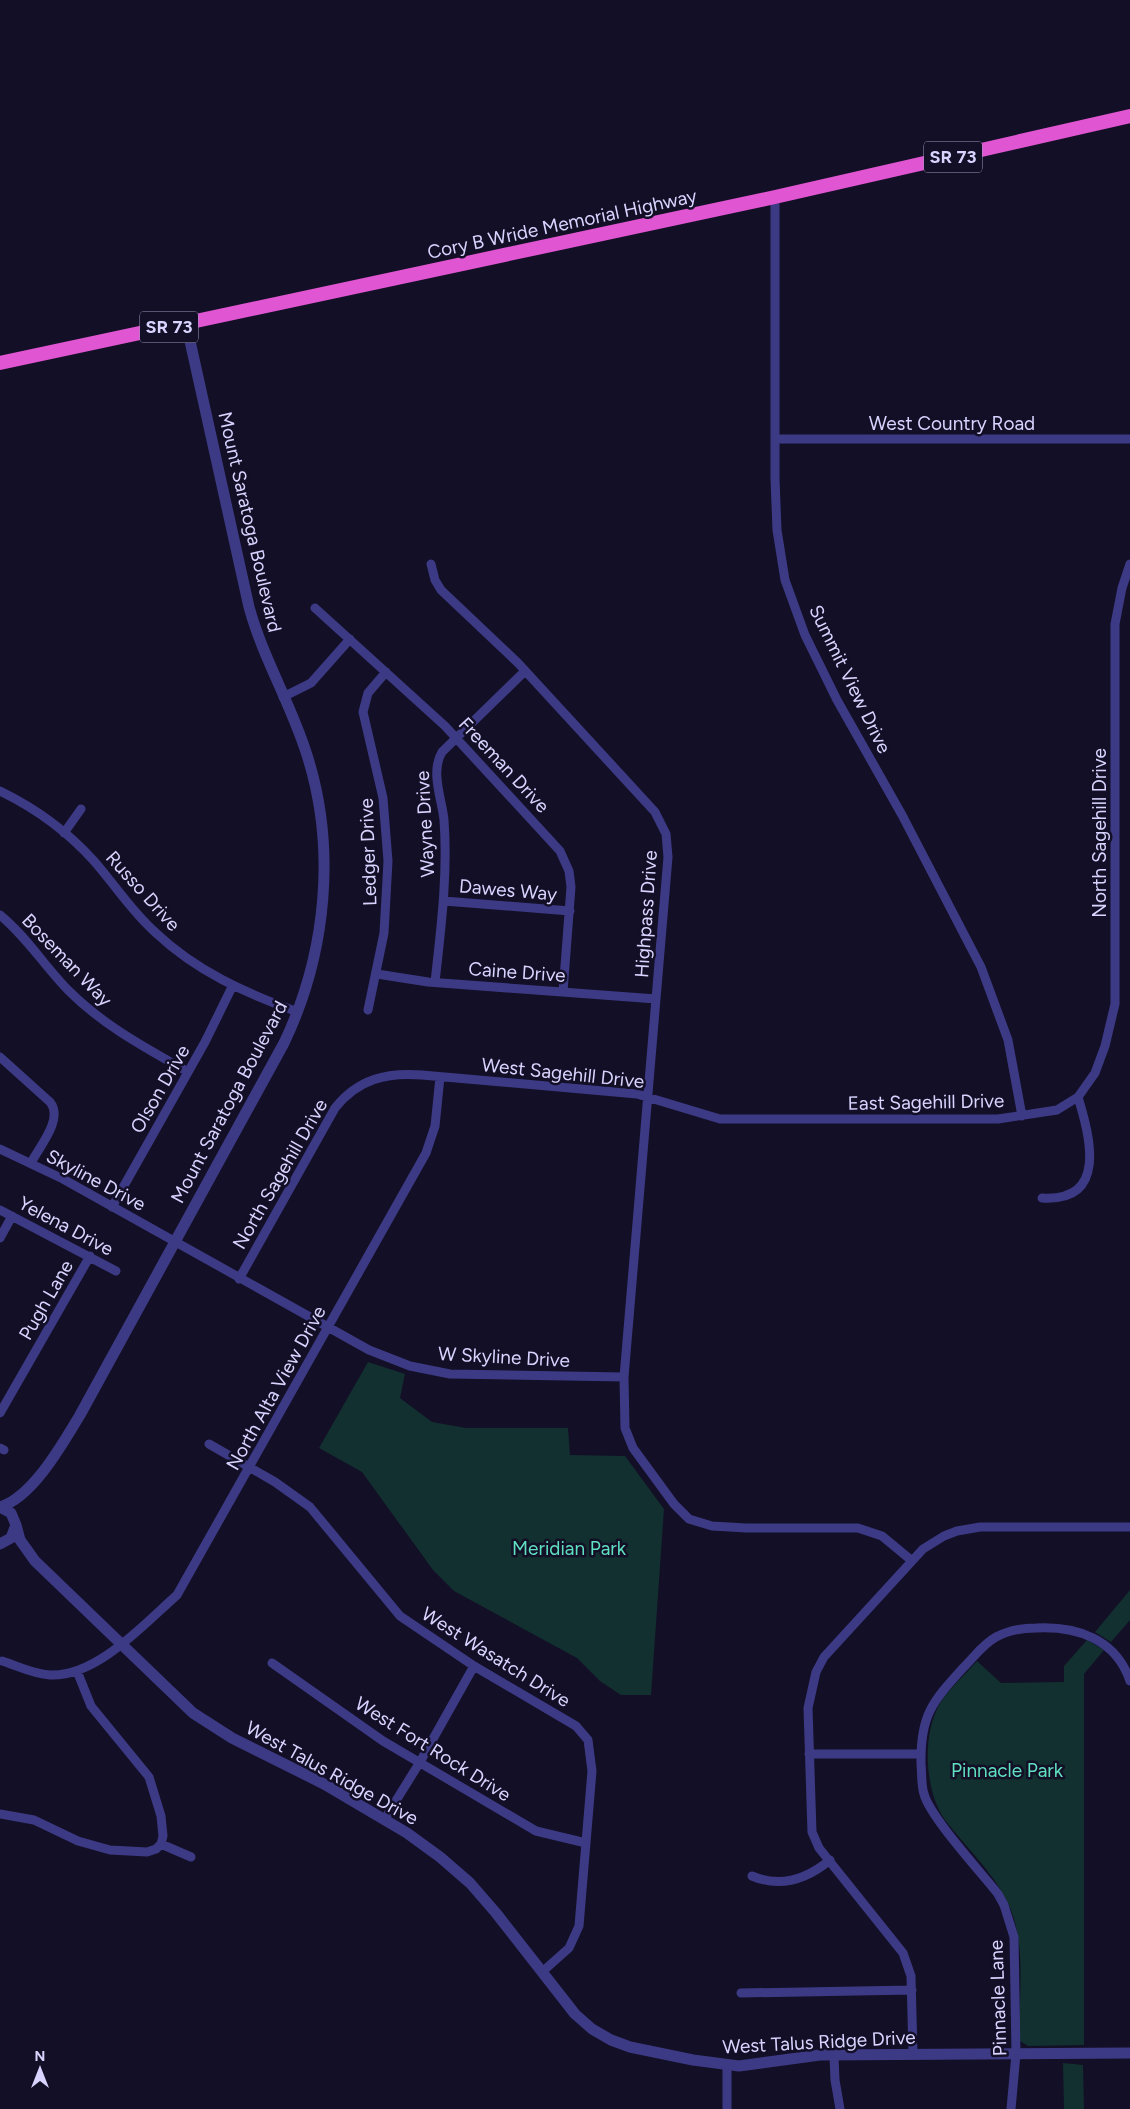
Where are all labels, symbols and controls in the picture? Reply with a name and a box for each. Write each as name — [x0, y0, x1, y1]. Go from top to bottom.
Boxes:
road number: SR 73 — [924, 142, 982, 172]
street label: Cory B Wride Memorial Highway — [425, 184, 699, 264]
road number: SR 73 — [140, 312, 198, 342]
street label: Mount Saratoga Boulevard — [213, 409, 287, 635]
street label: West Country Road — [869, 412, 1035, 435]
street label: Summit View Drive — [804, 601, 896, 757]
street label: Freeman Drive — [454, 712, 554, 818]
street label: North Sagehill Drive — [1088, 748, 1111, 918]
street label: Wayne Drive — [411, 770, 439, 878]
street label: Ledger Drive — [355, 798, 381, 906]
street label: Russo Drive — [101, 846, 185, 936]
street label: Highpass Drive — [630, 850, 662, 978]
street label: Dawes Way — [458, 874, 558, 906]
street label: Boseman Way — [17, 909, 117, 1011]
street label: Caine Drive — [468, 957, 566, 987]
street label: Mount Saratoga Boulevard — [166, 997, 292, 1207]
street label: Olson Drive — [126, 1041, 194, 1137]
street label: West Sagehill Drive — [481, 1053, 645, 1093]
street label: East Sagehill Drive — [848, 1089, 1004, 1115]
street label: North Sagehill Drive — [228, 1095, 332, 1253]
street label: Skyline Drive — [42, 1144, 150, 1216]
street label: Yelena Drive — [15, 1191, 117, 1261]
street label: Pugh Lane — [14, 1256, 78, 1344]
street label: North Alta View Drive — [221, 1302, 331, 1474]
street label: W Skyline Drive — [437, 1342, 571, 1372]
park label: Meridian Park — [512, 1537, 627, 1560]
street label: West Wasatch Drive — [417, 1602, 575, 1712]
street label: West Fort Rock Drive — [351, 1692, 515, 1806]
street label: West Talus Ridge Drive — [242, 1716, 422, 1830]
park label: Pinnacle Park — [951, 1759, 1064, 1782]
street label: Pinnacle Lane — [984, 1939, 1012, 2057]
street label: West Talus Ridge Drive — [722, 2025, 916, 2059]
north arrow — [15, 2044, 65, 2094]
text: N — [35, 2048, 45, 2065]

